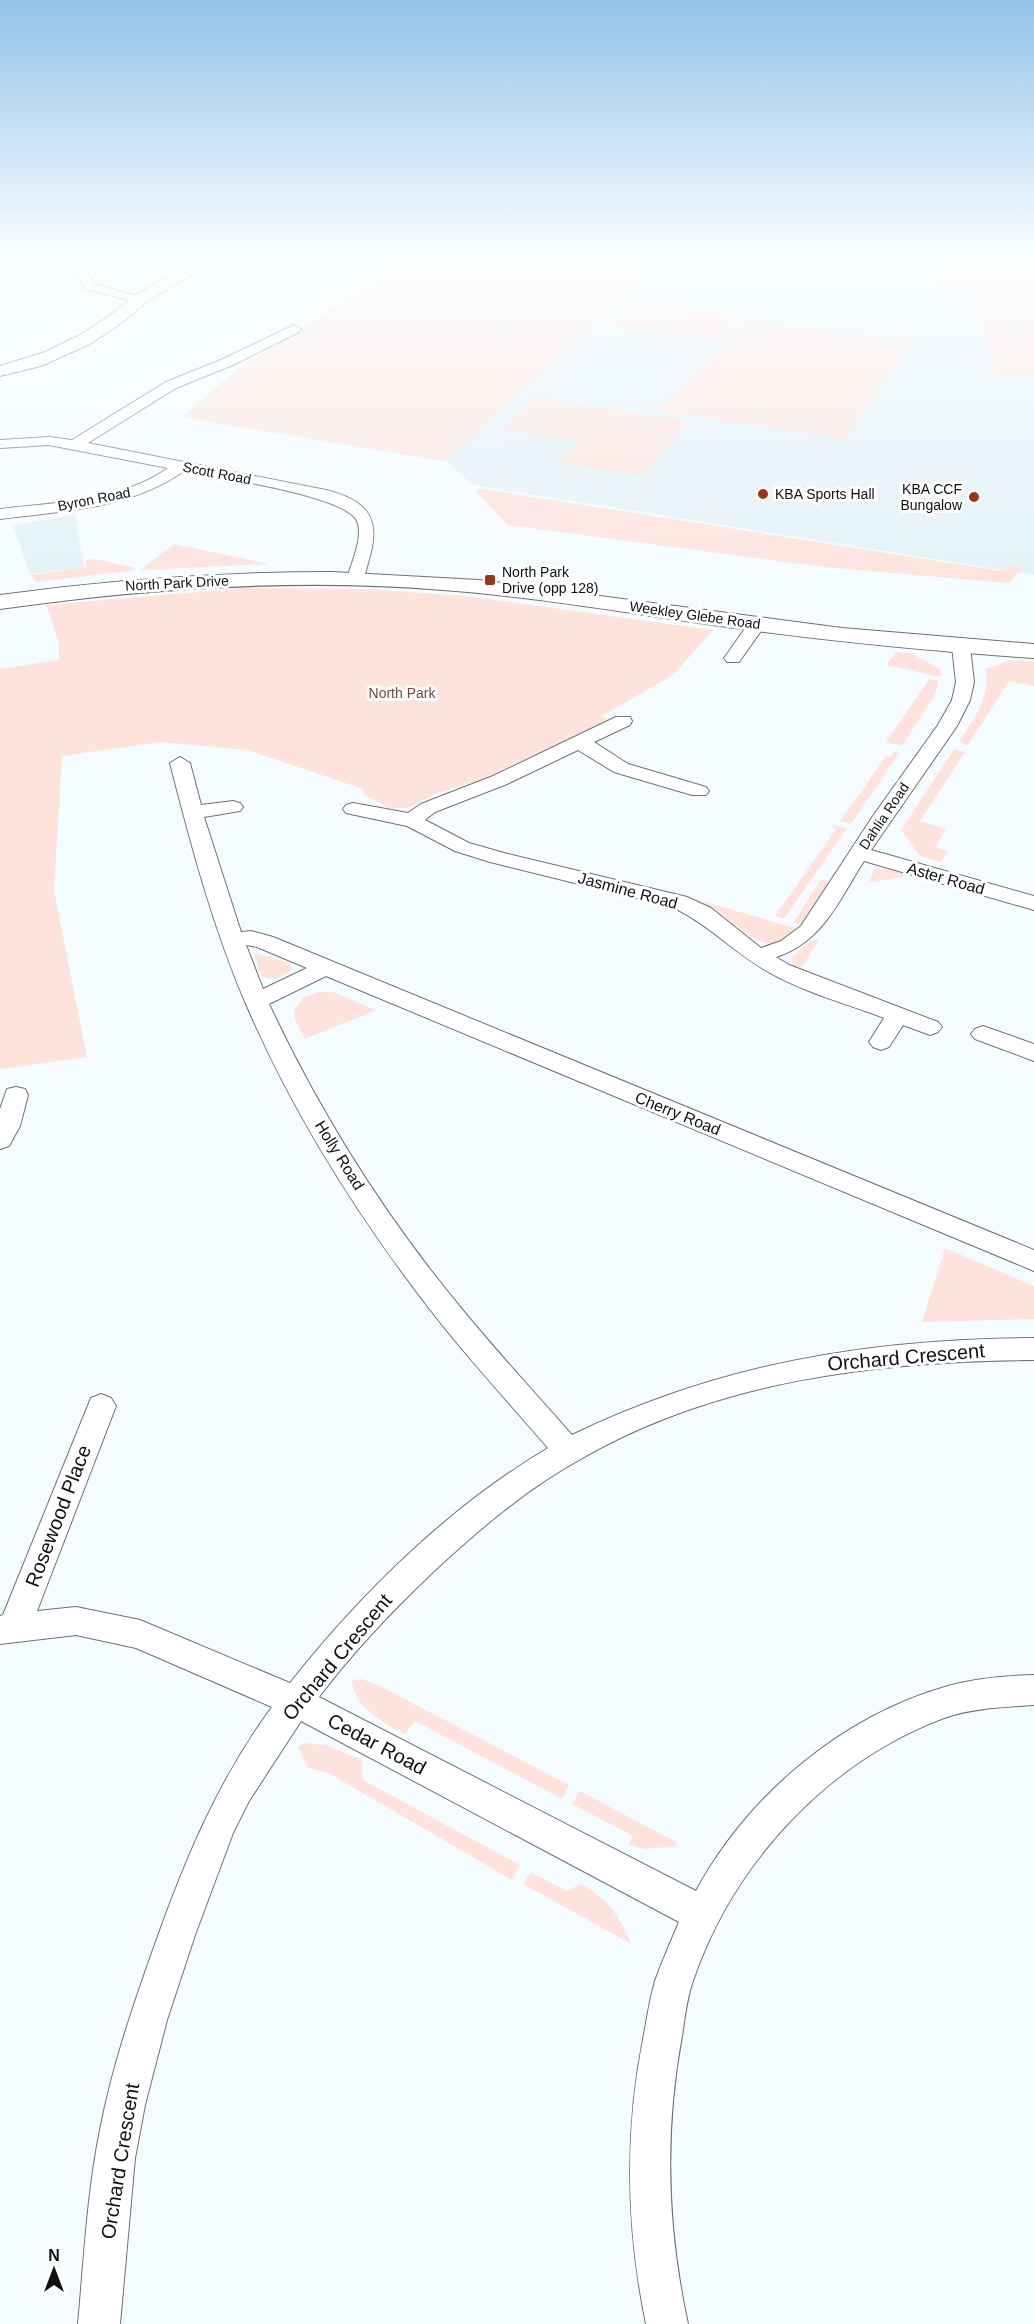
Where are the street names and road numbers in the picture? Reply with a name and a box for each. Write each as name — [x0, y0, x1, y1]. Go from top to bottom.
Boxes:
street label: Scott Road — [181, 459, 253, 487]
street label: Byron Road — [56, 484, 132, 514]
street label: North Park Drive — [125, 572, 229, 594]
street label: Weekley Glebe Road — [629, 598, 761, 632]
street label: Dahlia Road — [856, 780, 912, 852]
street label: Aster Road — [905, 859, 987, 898]
street label: Jasmine Road — [576, 869, 679, 912]
street label: Cherry Road — [633, 1089, 723, 1138]
street label: Holly Road — [312, 1118, 368, 1193]
street label: Orchard Crescent — [826, 1339, 986, 1375]
street label: Rosewood Place — [21, 1442, 95, 1590]
street label: Orchard Crescent — [278, 1589, 396, 1725]
street label: Cedar Road — [324, 1709, 430, 1779]
street label: Orchard Crescent — [97, 2081, 143, 2241]

